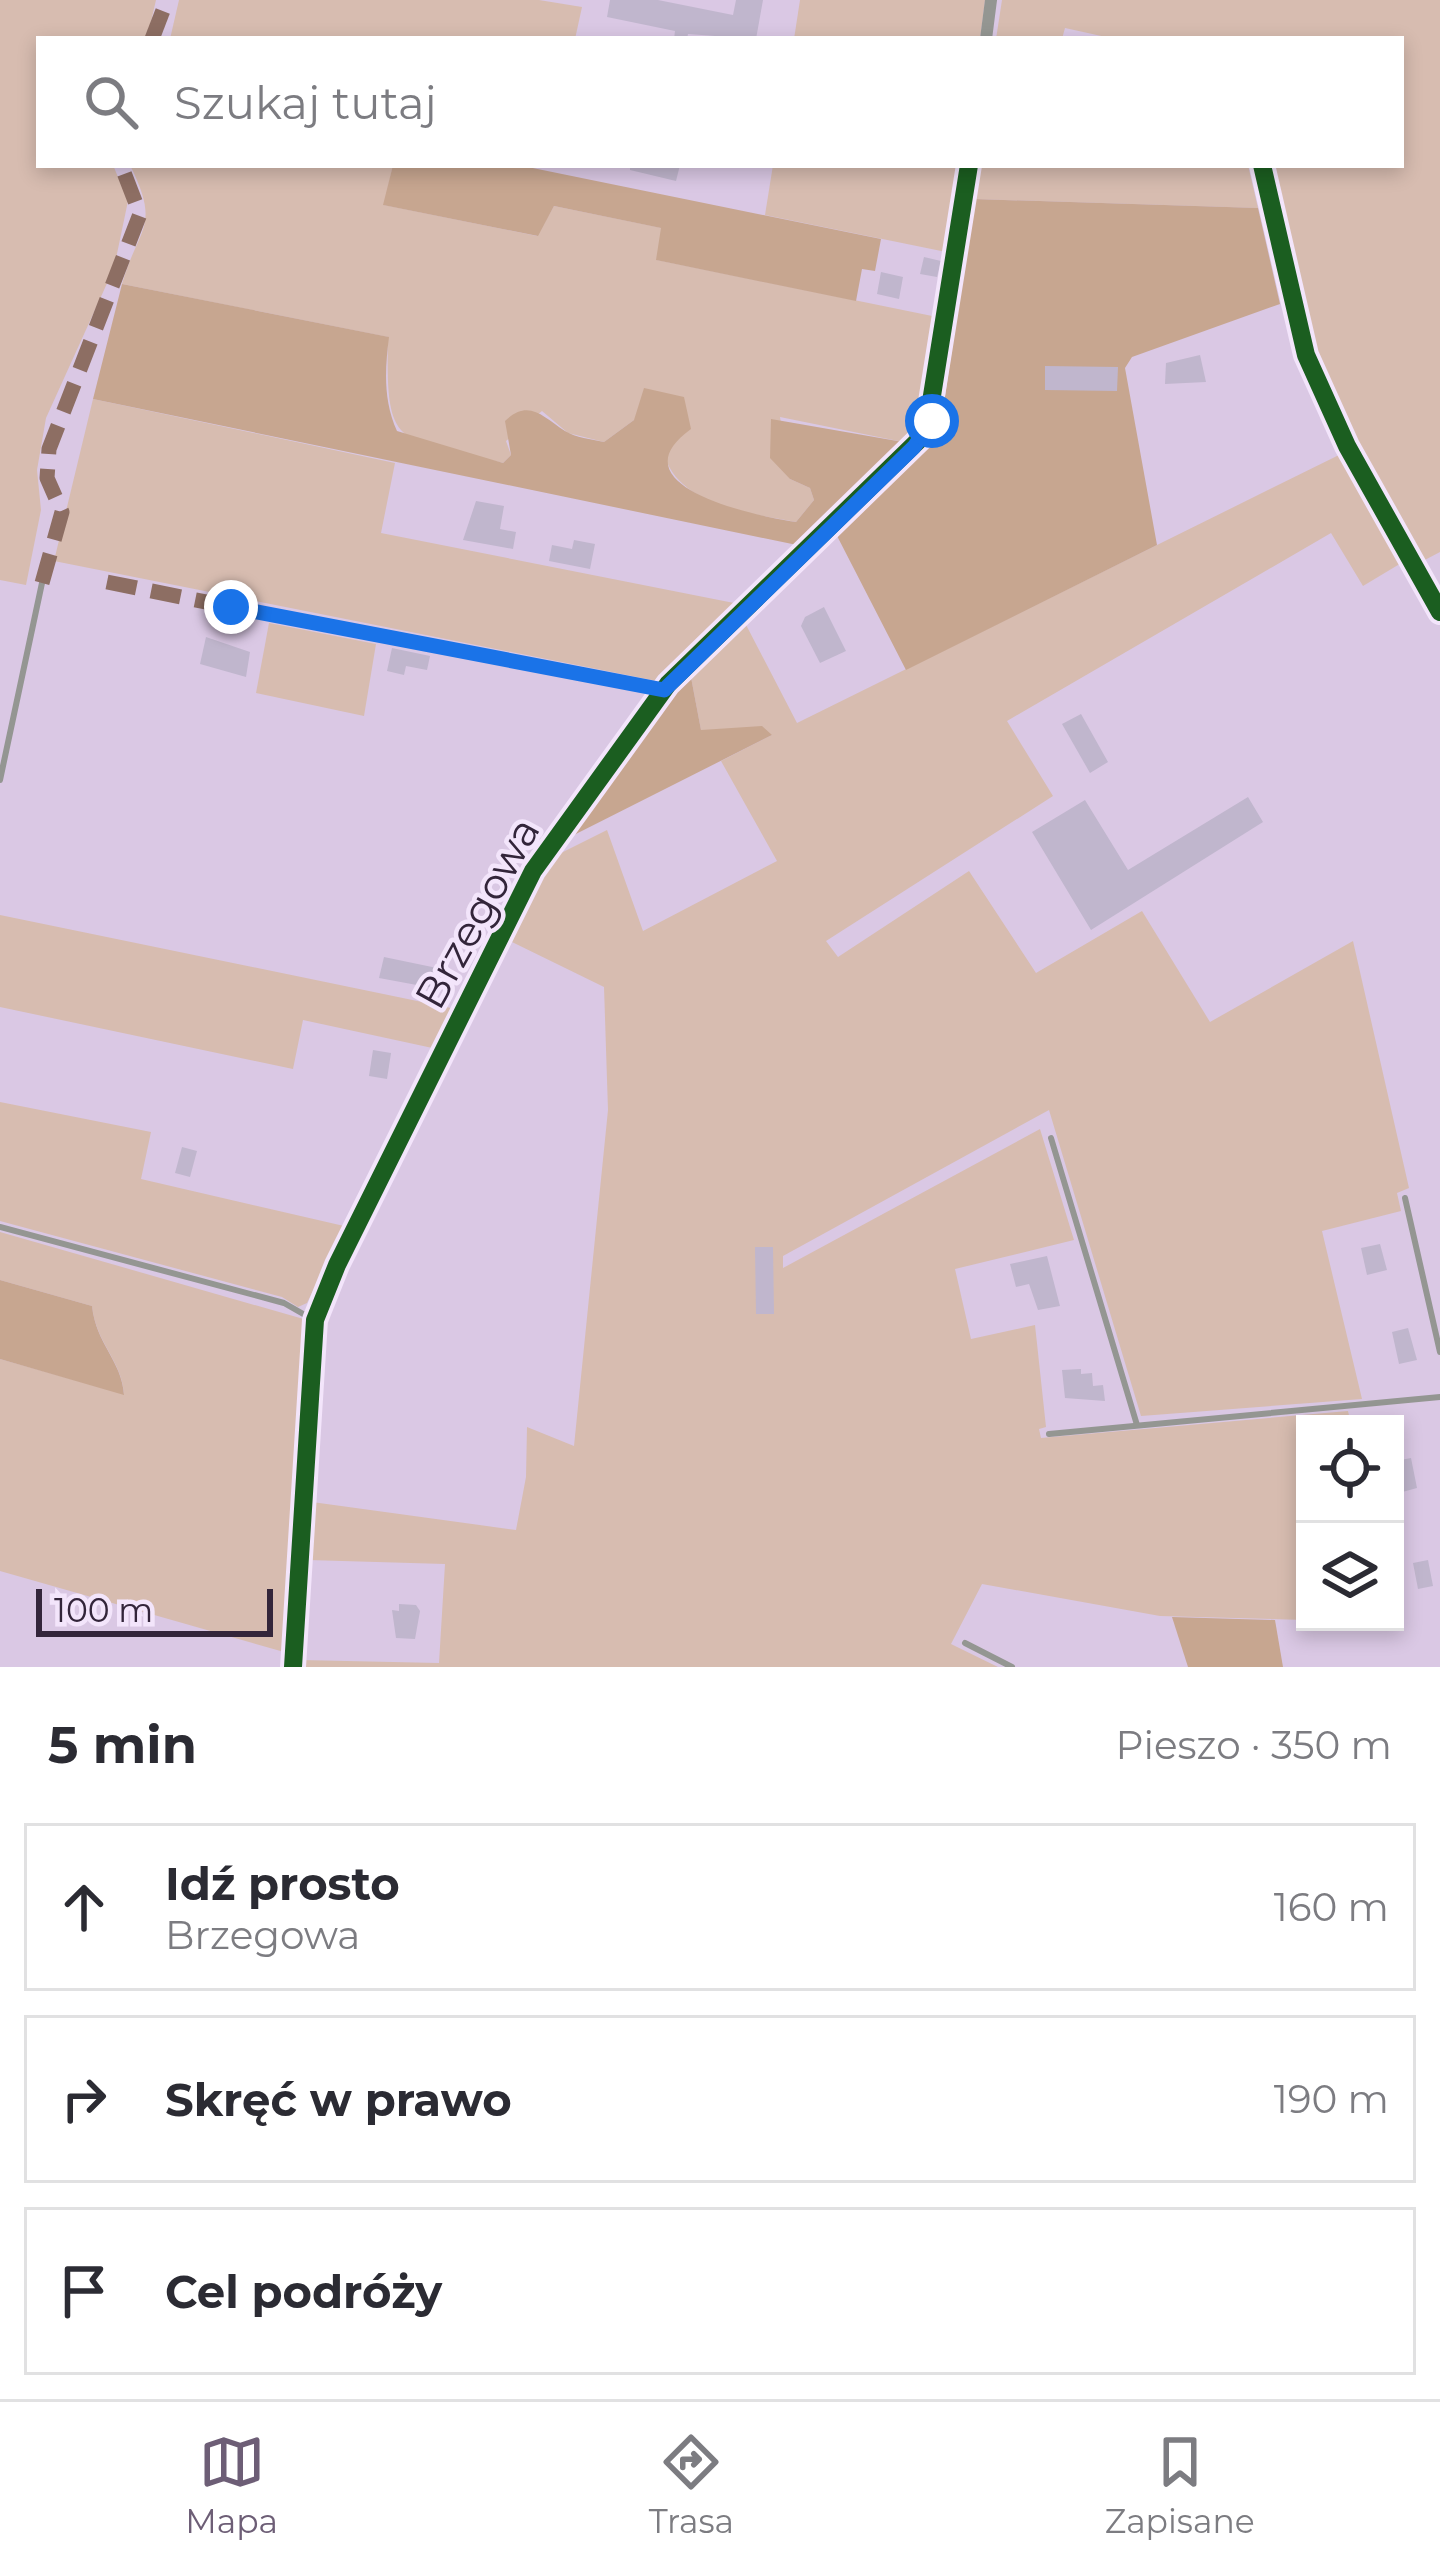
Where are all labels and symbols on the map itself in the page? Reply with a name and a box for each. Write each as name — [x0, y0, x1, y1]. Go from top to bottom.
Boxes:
route start — [905, 394, 959, 448]
route end — [204, 580, 258, 634]
street label: Brzegowa — [403, 808, 551, 1018]
scale bar — [36, 1583, 273, 1636]

